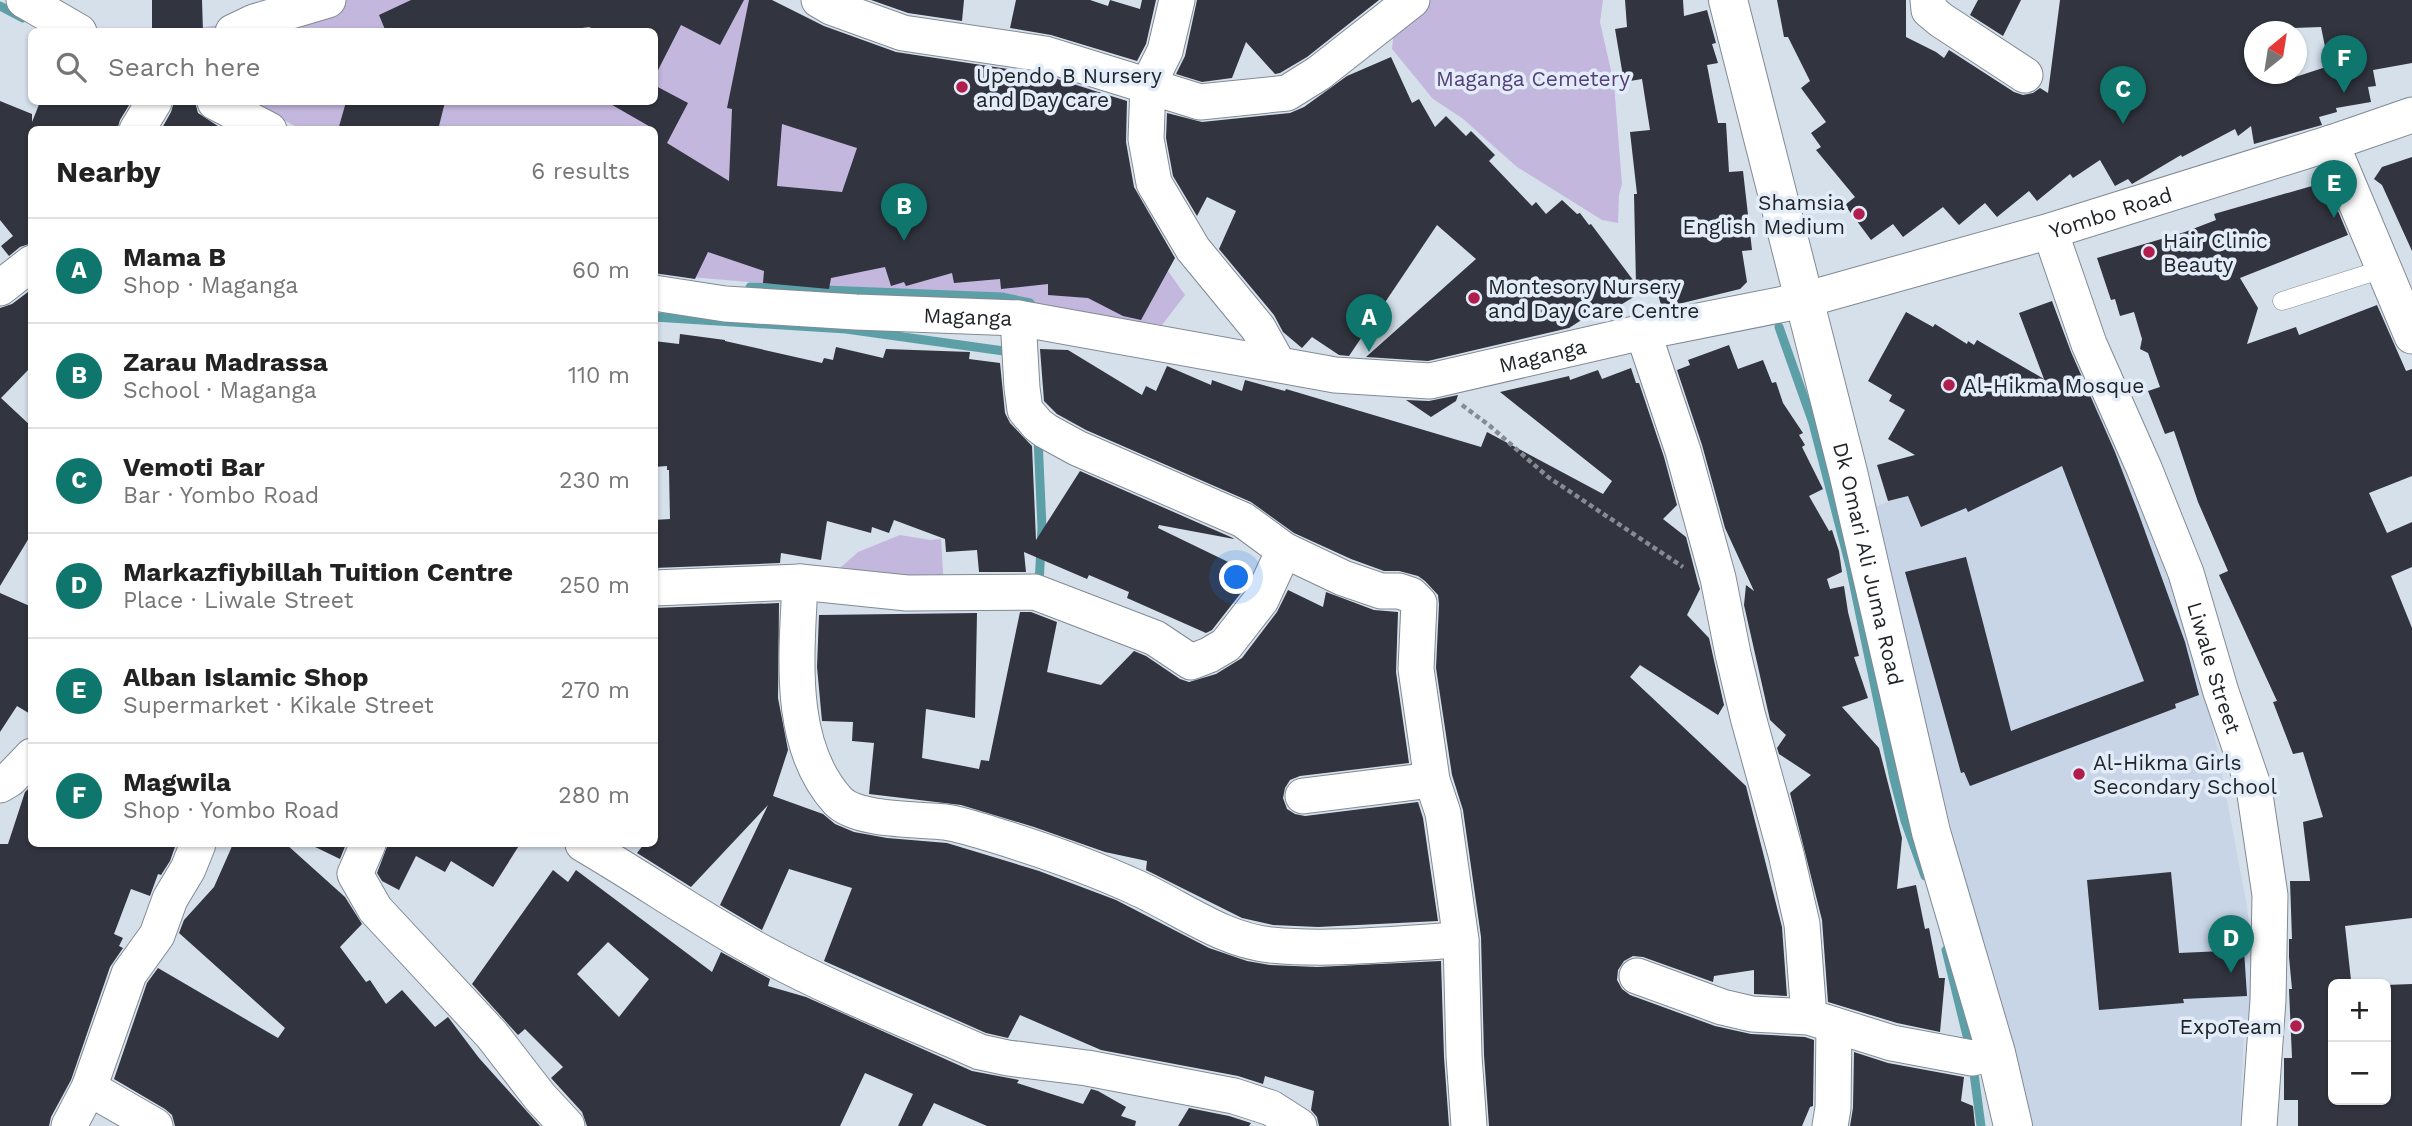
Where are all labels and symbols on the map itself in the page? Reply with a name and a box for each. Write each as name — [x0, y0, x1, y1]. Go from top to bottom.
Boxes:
north arrow — [2244, 21, 2307, 84]
pin: F — [2321, 35, 2367, 93]
place label: Upendo B Nursery and Day care — [976, 63, 1162, 112]
park label: Maganga Cemetery — [1436, 66, 1630, 91]
pin: C — [2100, 66, 2146, 124]
marker: Upendo B Nursery and Day care — [954, 79, 970, 95]
pin: E — [2311, 160, 2357, 218]
street label: Yombo Road — [2046, 181, 2175, 243]
pin: B — [881, 183, 927, 241]
place label: Shamsia English Medium — [1683, 190, 1845, 239]
marker: Shamsia English Medium — [1851, 206, 1867, 222]
place label: Hair Clinic Beauty — [2163, 228, 2268, 277]
marker: Hair Clinic Beauty — [2141, 244, 2157, 260]
place label: Montesory Nursery and Day Care Centre — [1488, 274, 1699, 323]
marker: Montesory Nursery and Day Care Centre — [1466, 290, 1482, 306]
pin: A — [1346, 294, 1392, 352]
street label: Maganga — [923, 302, 1013, 330]
street label: Maganga — [1496, 333, 1589, 377]
place label: Al-Hikma Mosque — [1963, 373, 2144, 398]
marker: Al-Hikma Mosque — [1941, 377, 1957, 393]
street label: Dk Omari Ali Juma Road — [1828, 439, 1909, 688]
your location — [1219, 560, 1253, 594]
street label: Liwale Street — [2183, 599, 2247, 737]
place label: Al-Hikma Girls Secondary School — [2093, 750, 2277, 799]
marker: Al-Hikma Girls Secondary School — [2071, 766, 2087, 782]
pin: D — [2208, 915, 2254, 973]
place label: ExpoTeam — [2180, 1014, 2282, 1039]
marker: ExpoTeam — [2288, 1018, 2304, 1034]

